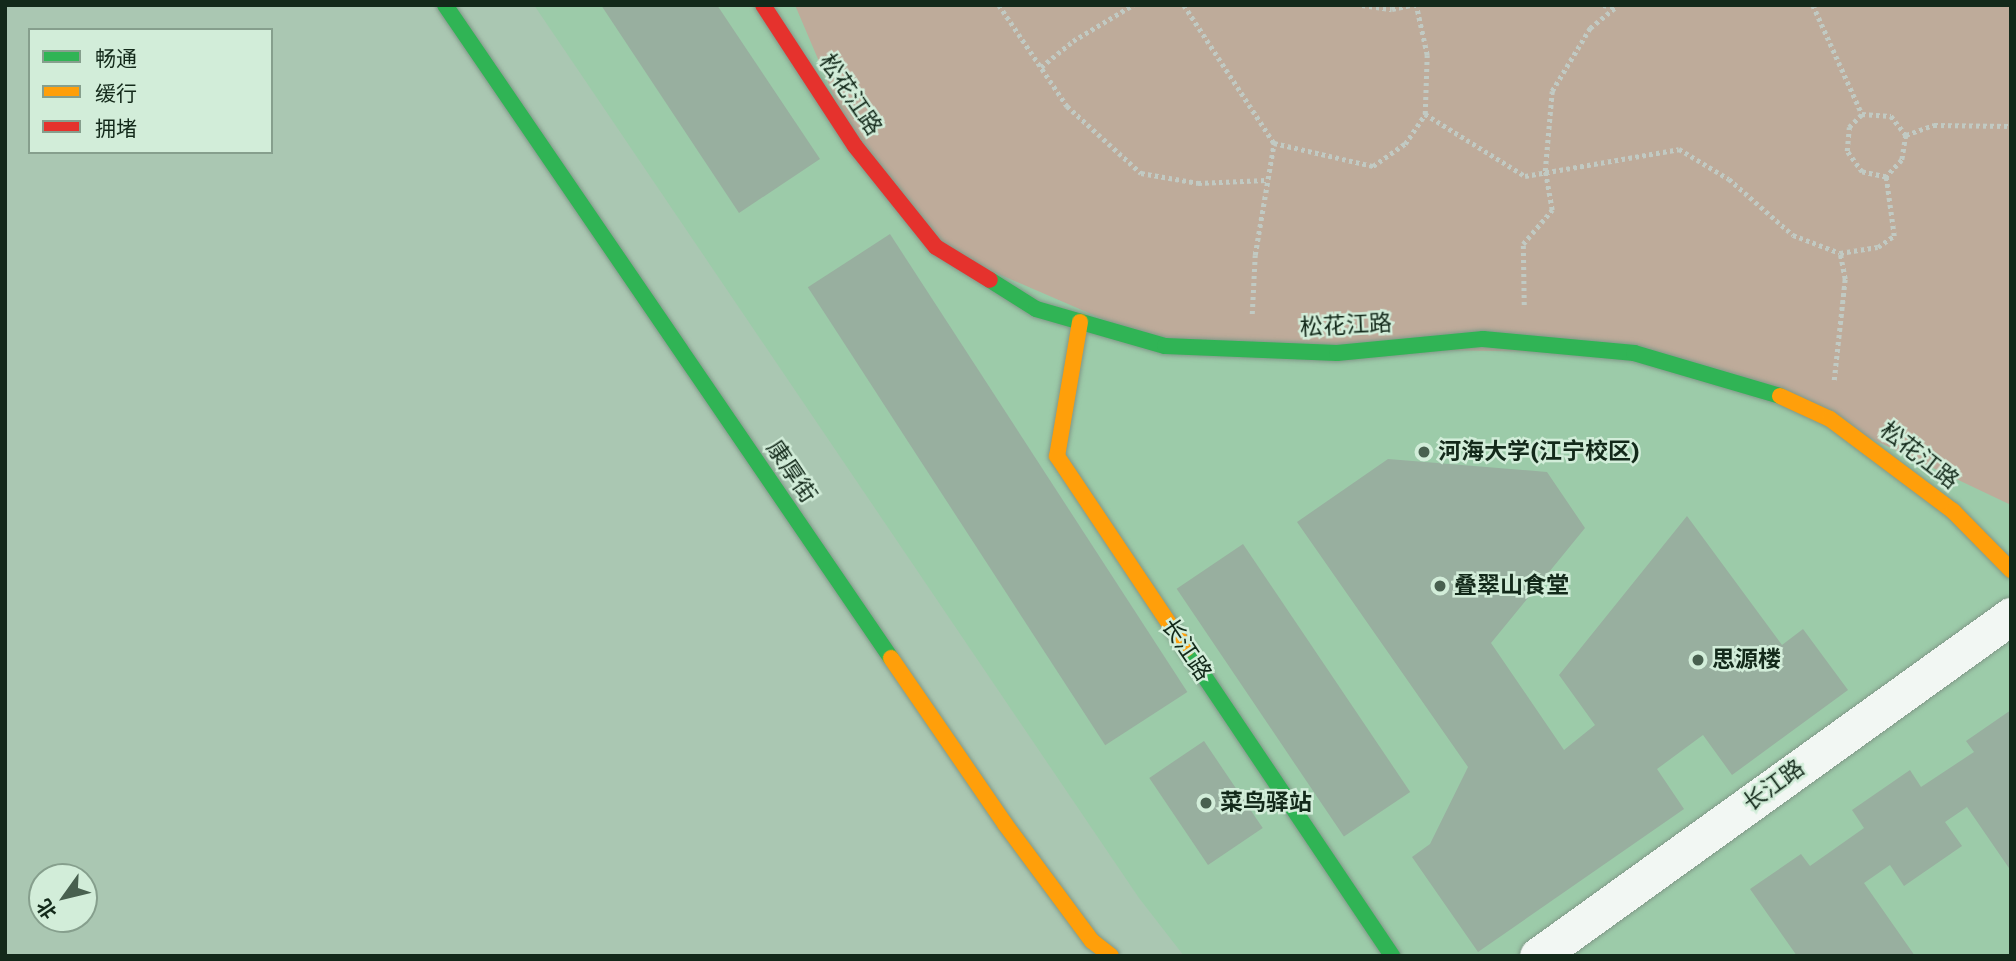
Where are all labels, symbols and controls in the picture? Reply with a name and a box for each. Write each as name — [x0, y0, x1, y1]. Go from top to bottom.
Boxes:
legend — [28, 28, 273, 154]
text: 畅通 — [95, 46, 137, 71]
street label: 松花江路 — [813, 49, 887, 141]
text: 缓行 — [95, 81, 137, 106]
text: 拥堵 — [95, 116, 137, 141]
street label: 松花江路 — [1299, 310, 1393, 342]
street label: 松花江路 — [1874, 417, 1964, 495]
street label: 康厚街 — [760, 436, 822, 508]
place label: 河海大学(江宁校区) — [1438, 438, 1640, 466]
marker: 河海大学(江宁校区) — [1416, 444, 1432, 460]
place label: 叠翠山食堂 — [1454, 572, 1569, 600]
marker: 叠翠山食堂 — [1432, 578, 1448, 594]
street label: 长江路 — [1155, 614, 1217, 686]
place label: 思源楼 — [1712, 646, 1781, 674]
marker: 思源楼 — [1690, 652, 1706, 668]
street label: 长江路 — [1738, 755, 1810, 817]
place label: 菜鸟驿站 — [1220, 789, 1312, 817]
marker: 菜鸟驿站 — [1198, 795, 1214, 811]
north arrow — [28, 863, 98, 933]
text: 北 — [32, 895, 62, 923]

